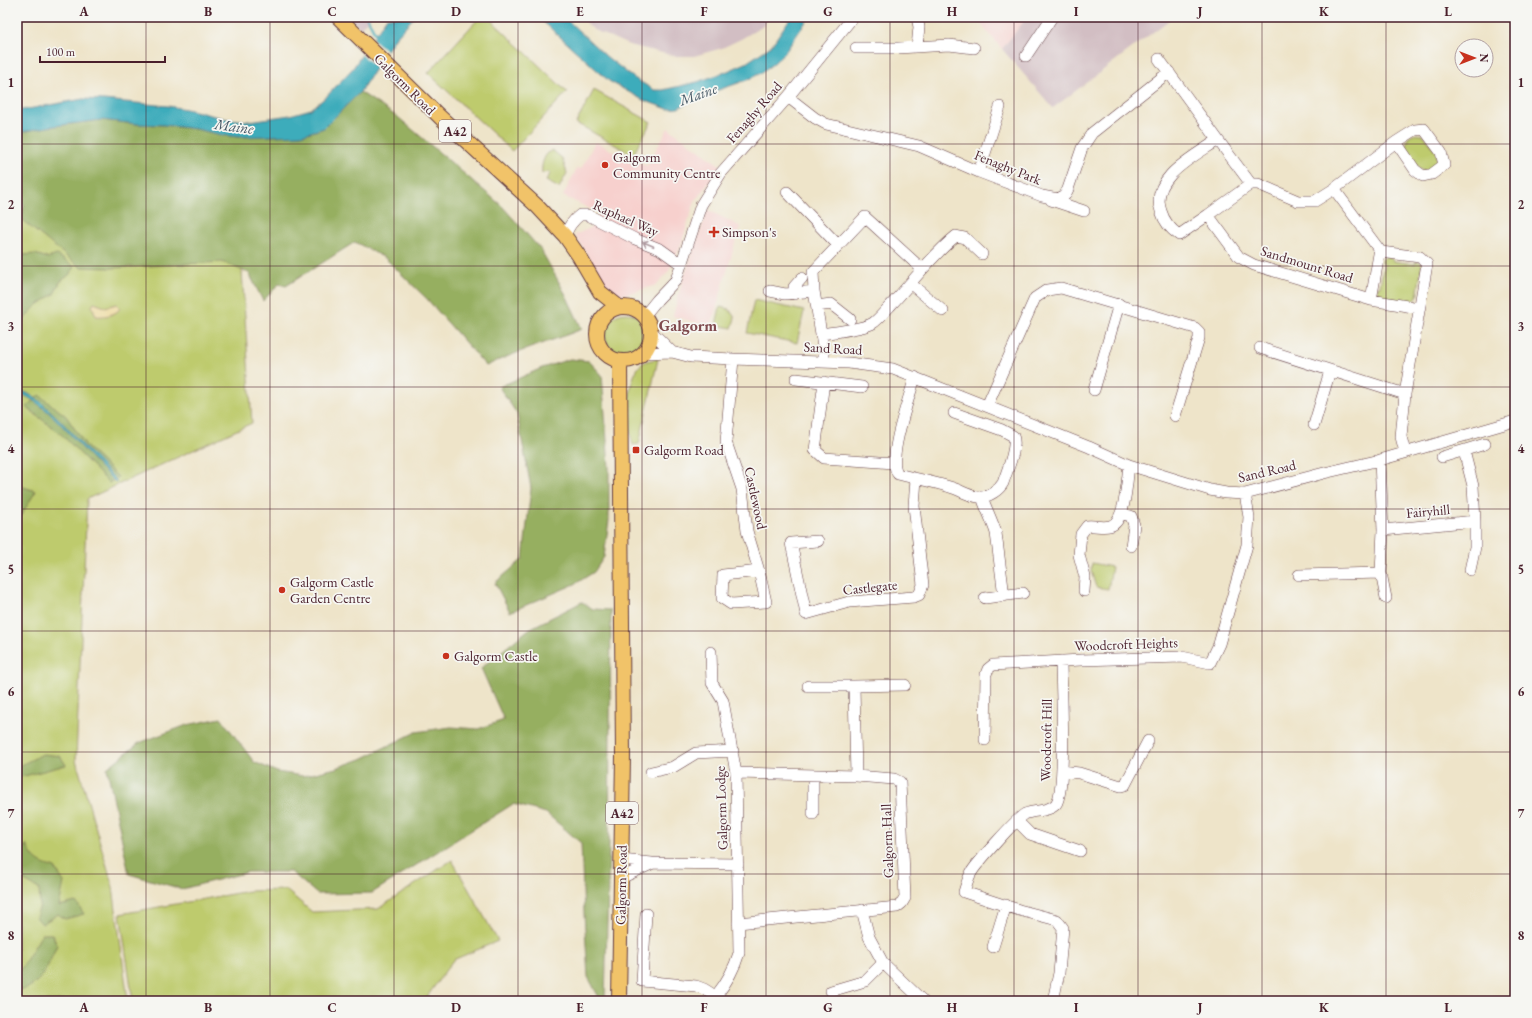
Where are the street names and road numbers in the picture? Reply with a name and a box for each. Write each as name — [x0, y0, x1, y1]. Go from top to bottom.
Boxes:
street label: Galgorm Road — [370, 49, 440, 119]
street label: Fenaghy Road — [722, 77, 786, 147]
road number: A42 — [439, 120, 471, 142]
street label: Fenaghy Park — [972, 145, 1045, 189]
street label: Raphael Way — [590, 196, 662, 241]
street label: Sandmount Road — [1259, 241, 1356, 287]
street label: Sand Road — [803, 337, 864, 359]
street label: Sand Road — [1236, 455, 1298, 486]
street label: Castlewood — [741, 465, 772, 532]
street label: Fairyhill — [1405, 500, 1451, 522]
street label: Castlegate — [842, 575, 899, 599]
street label: Woodcroft Heights — [1074, 633, 1179, 655]
street label: Woodcroft Hill — [1036, 698, 1056, 781]
street label: Galgorm Lodge — [711, 765, 731, 850]
road number: A42 — [606, 802, 638, 824]
street label: Galgorm Hall — [877, 803, 897, 878]
street label: Galgorm Road — [611, 844, 631, 925]

